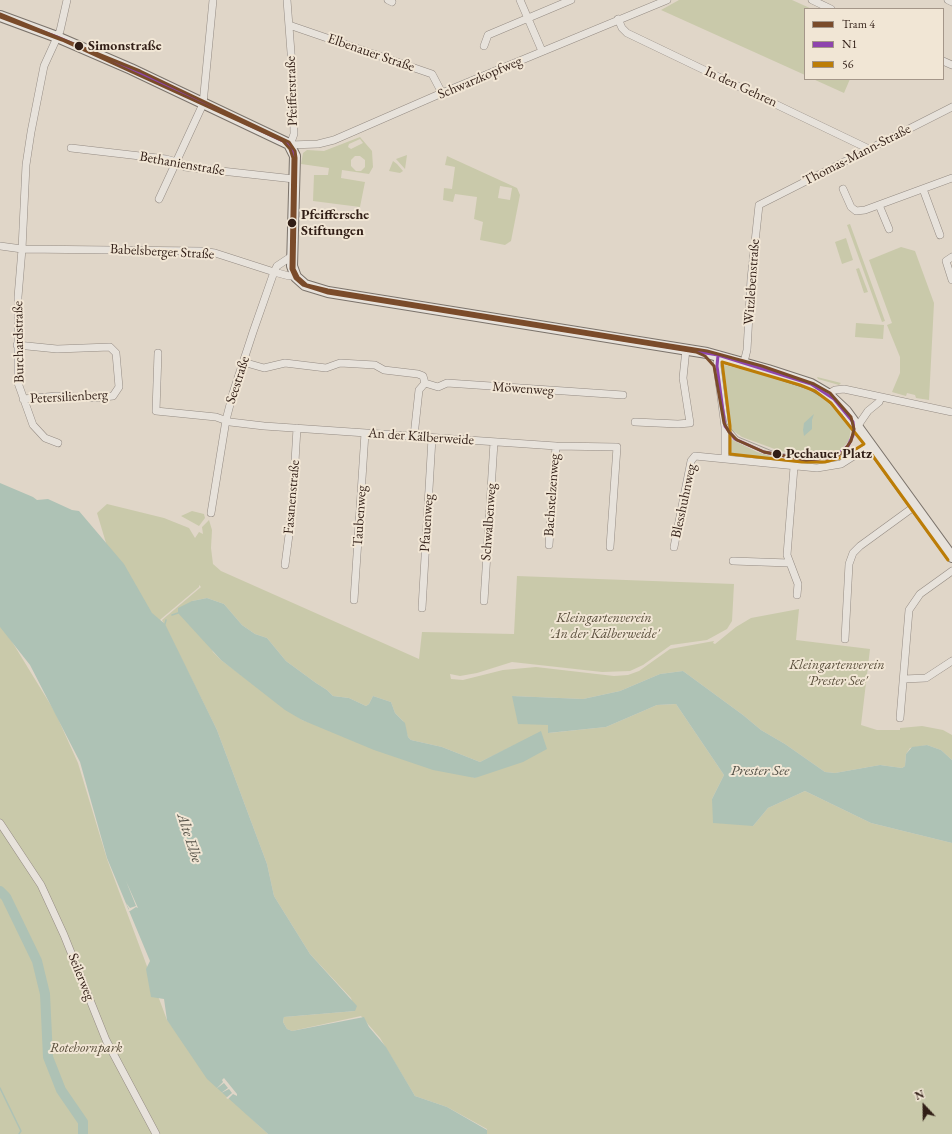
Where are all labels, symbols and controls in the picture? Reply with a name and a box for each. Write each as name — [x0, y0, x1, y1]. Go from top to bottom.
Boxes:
legend — [804, 8, 944, 80]
text: Tram 4 — [842, 16, 875, 32]
street label: Elbenauer Straße — [325, 30, 417, 76]
text: N1 — [842, 36, 857, 52]
place label: Simonstraße — [88, 38, 161, 54]
marker: Simonstraße — [73, 40, 85, 52]
street label: Schwarzkopfweg — [435, 53, 525, 103]
street label: Pfeifferstraße — [282, 56, 302, 126]
text: 56 — [842, 56, 854, 72]
street label: In den Gehren — [702, 63, 780, 111]
street label: Thomas-Mann-Straße — [800, 121, 914, 189]
street label: Bethanienstraße — [138, 148, 226, 180]
place label: Pfeiffersche Stiftungen — [301, 207, 369, 240]
marker: Pfeiffersche Stiftungen — [286, 217, 298, 229]
street label: Witzlebenstraße — [741, 238, 763, 326]
street label: Babelsberger Straße — [109, 241, 215, 263]
street label: Burchardstraße — [10, 301, 28, 383]
street label: Seestraße — [222, 354, 254, 406]
street label: Möwenweg — [492, 378, 554, 400]
street label: Petersilienberg — [30, 387, 108, 407]
street label: An der Kälberweide — [367, 425, 475, 449]
place label: Pechauer Platz — [786, 446, 872, 462]
marker: Pechauer Platz — [771, 448, 783, 460]
street label: Bachstelzenweg — [541, 453, 563, 537]
street label: Fasanenstraße — [280, 459, 304, 535]
street label: Blesshuhnweg — [668, 462, 700, 540]
street label: Schwalbenweg — [478, 483, 500, 561]
street label: Taubenweg — [349, 485, 371, 547]
street label: Pfauenweg — [417, 493, 437, 553]
park label: Kleingartenverein 'An der Kälberweide' — [549, 610, 659, 642]
park label: Kleingartenverein 'Prester See' — [789, 657, 885, 690]
water label: Prester See — [731, 762, 789, 780]
water label: Alte Elbe — [173, 811, 205, 865]
street label: Seilerweg — [64, 951, 98, 1003]
park label: Rotehornpark — [50, 1040, 122, 1056]
north arrow — [904, 1086, 944, 1126]
text: N — [913, 1087, 926, 1103]

